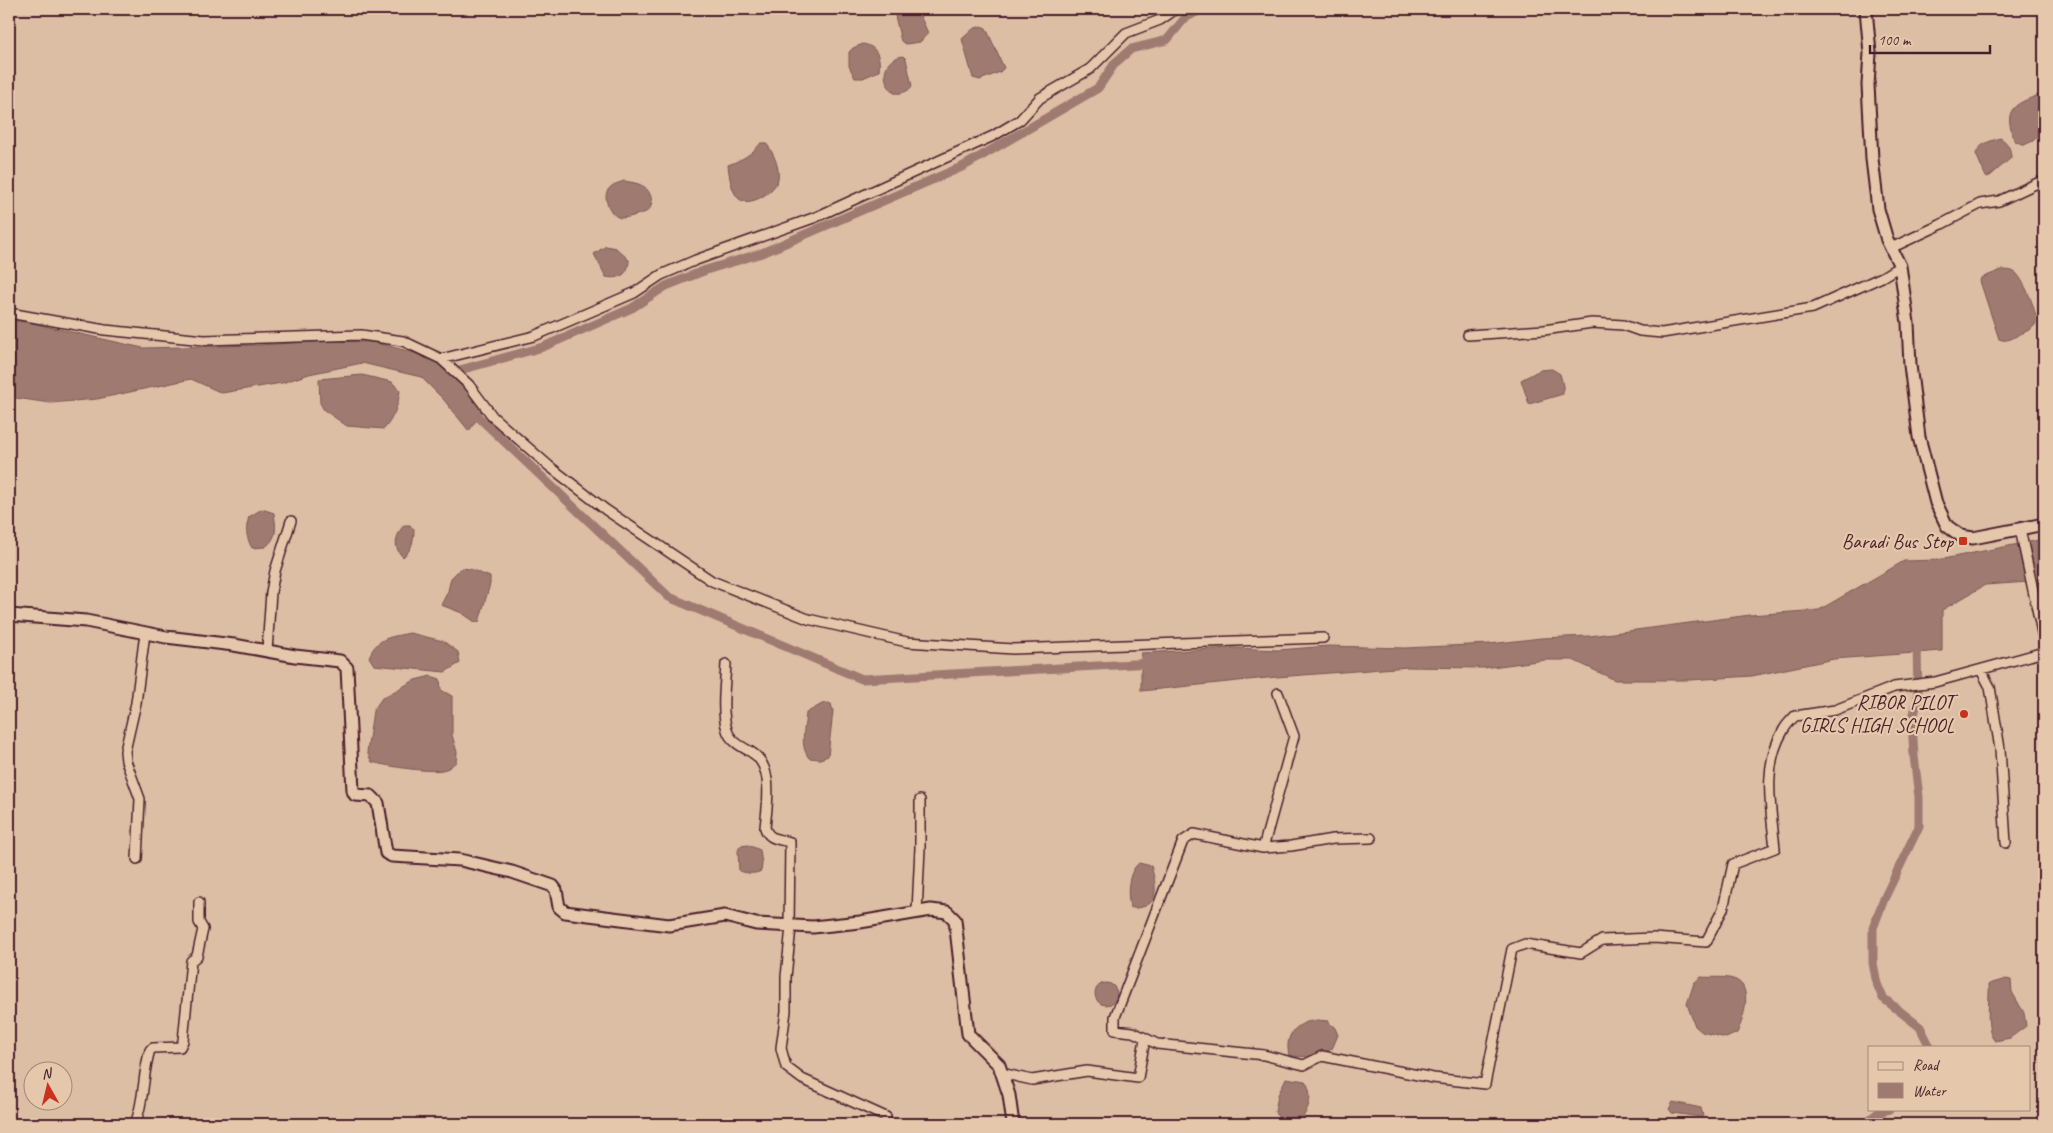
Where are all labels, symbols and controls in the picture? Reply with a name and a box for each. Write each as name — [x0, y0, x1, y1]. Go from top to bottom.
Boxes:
scale bar — [1870, 22, 1990, 54]
text: 100 m — [1878, 31, 1912, 50]
place label: Baradi Bus Stop — [1842, 529, 1954, 554]
marker: Baradi Bus Stop — [1957, 535, 1969, 547]
place label: RIBOR PILOT GIRLS HIGH SCHOOL — [1800, 690, 1959, 738]
marker: RIBOR PILOT GIRLS HIGH SCHOOL — [1958, 708, 1970, 720]
legend — [1868, 1046, 2030, 1110]
text: Road — [1913, 1056, 1940, 1075]
north arrow — [22, 1060, 72, 1110]
text: N — [41, 1064, 54, 1083]
text: Water — [1913, 1082, 1947, 1101]

